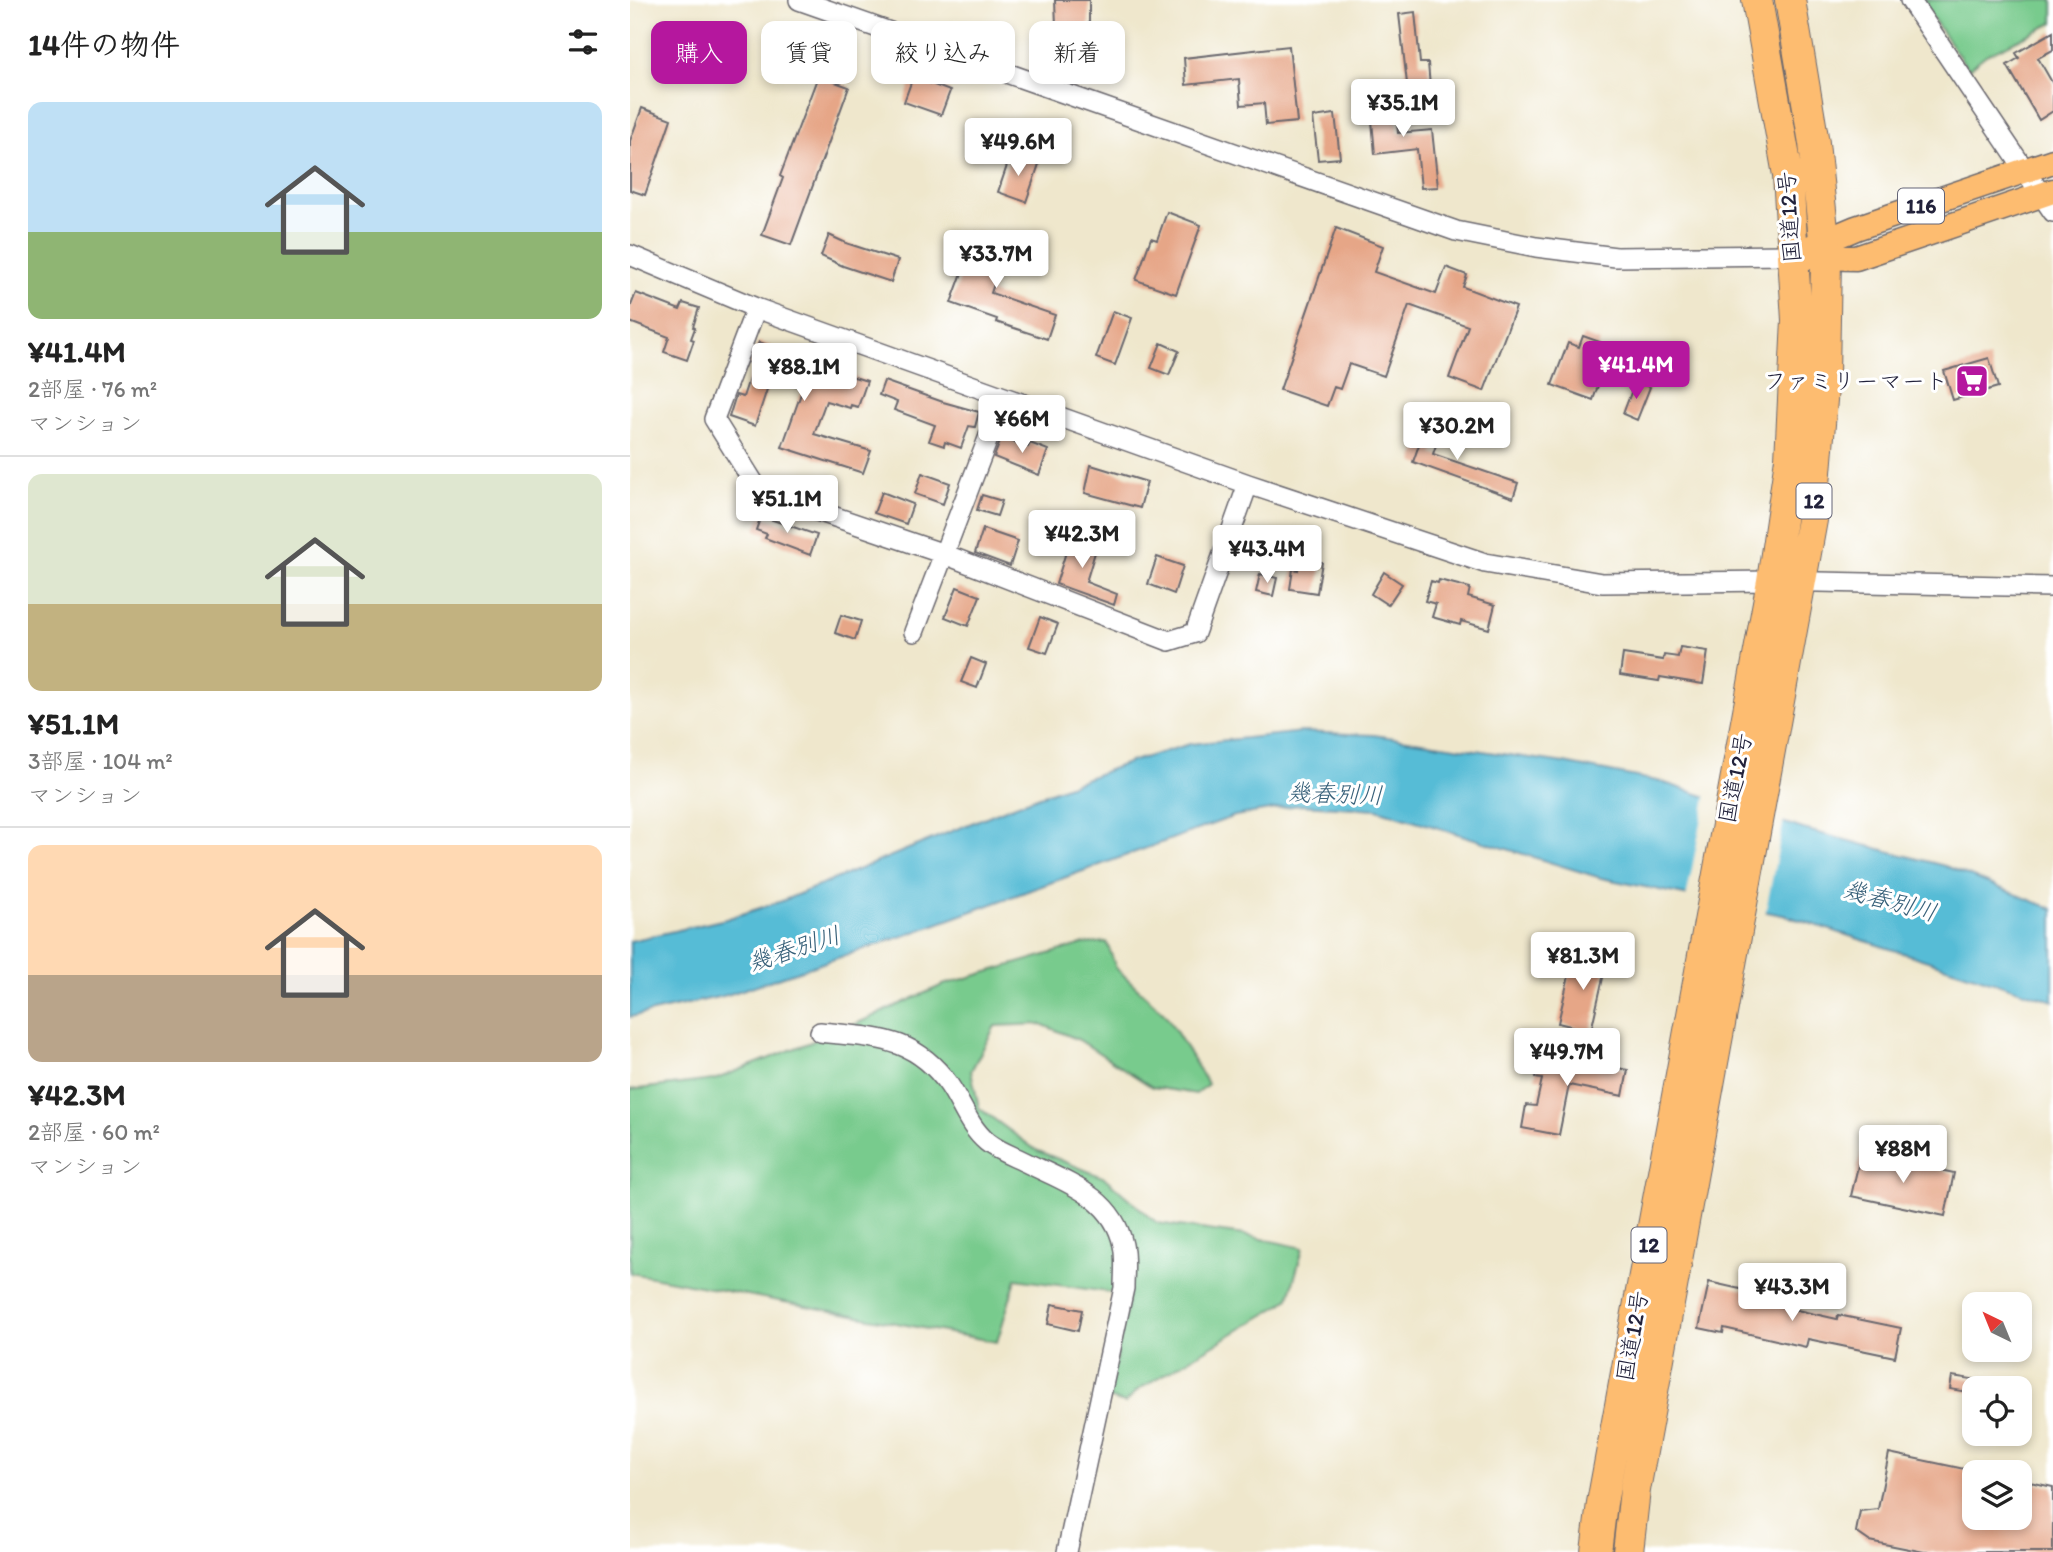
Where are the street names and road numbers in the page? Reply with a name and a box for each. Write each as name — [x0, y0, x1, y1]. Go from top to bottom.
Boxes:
street label: 国道12号 — [1772, 170, 1806, 264]
road number: 116 — [1898, 188, 1944, 224]
road number: 12 — [1796, 484, 1832, 518]
street label: 国道12号 — [1713, 730, 1757, 826]
road number: 12 — [1632, 1228, 1666, 1262]
street label: 国道12号 — [1610, 1288, 1654, 1384]

